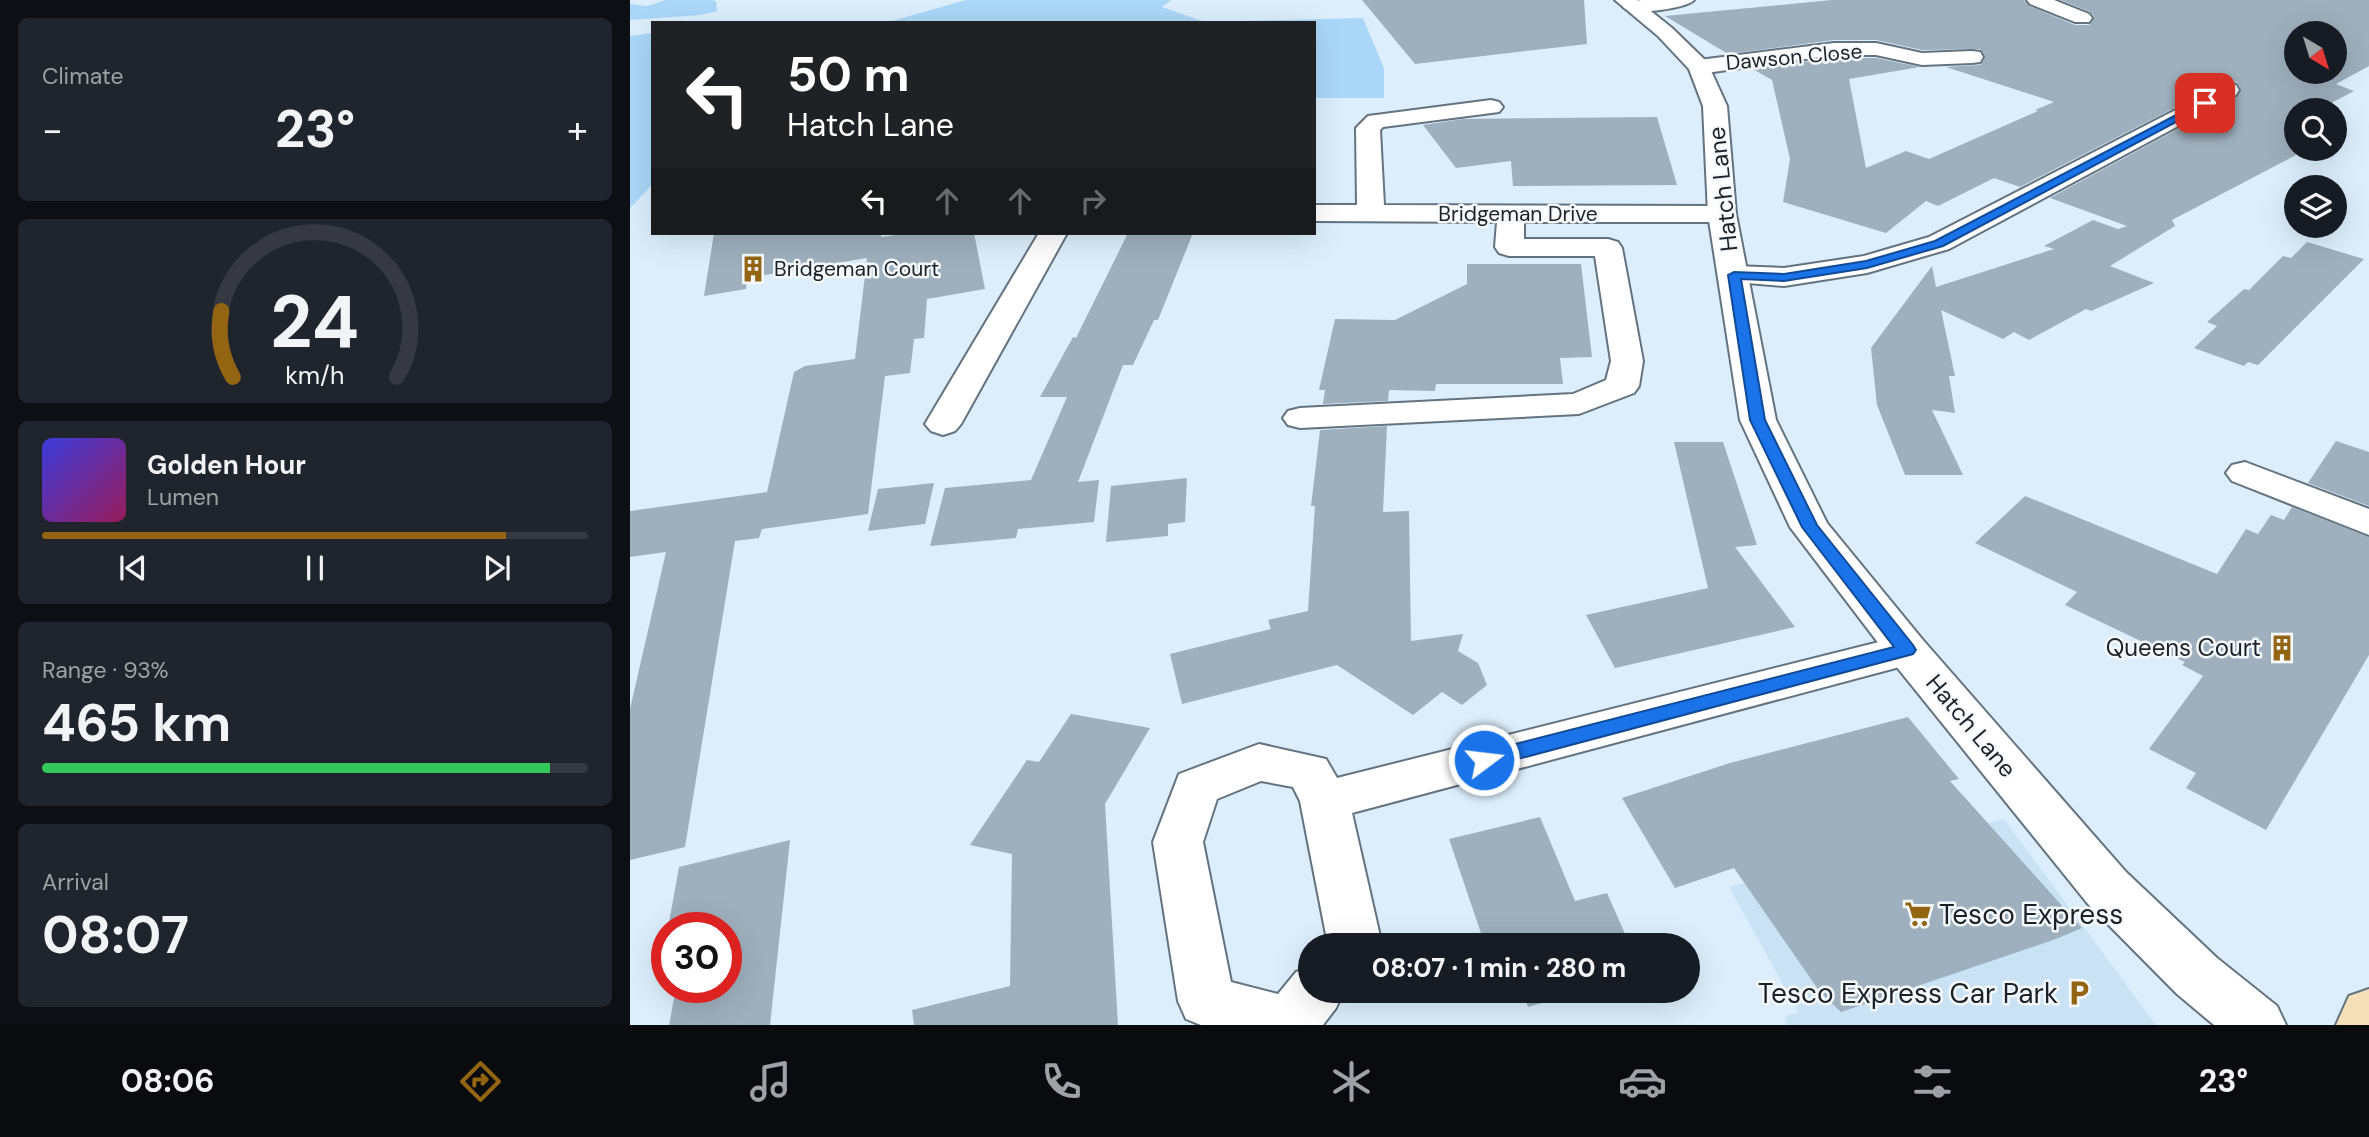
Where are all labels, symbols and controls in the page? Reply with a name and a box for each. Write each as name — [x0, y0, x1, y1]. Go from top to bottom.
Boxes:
north arrow — [2284, 21, 2347, 84]
map controls — [2284, 21, 2347, 238]
street label: Dawson Close — [1725, 37, 1864, 77]
text: 50 m — [787, 42, 910, 106]
icon: left — [672, 49, 763, 140]
text: Climate — [42, 61, 124, 91]
pin — [2175, 73, 2235, 133]
icon: arrive — [2186, 84, 2224, 122]
text: 23° — [275, 95, 355, 163]
button: search — [2284, 98, 2347, 161]
text: Hatch Lane — [787, 104, 954, 146]
text: − — [42, 105, 63, 155]
text: + — [567, 105, 588, 155]
street label: Hatch Lane — [1701, 125, 1744, 253]
button: layers — [2284, 175, 2347, 238]
icon: left — [855, 182, 893, 220]
icon: ahead — [928, 182, 966, 220]
icon: ahead — [1001, 182, 1039, 220]
icon: right — [1074, 182, 1112, 220]
street label: Bridgeman Drive — [1438, 200, 1598, 228]
building icon: Bridgeman Court — [738, 254, 768, 284]
place label: Bridgeman Court — [774, 255, 939, 283]
text: 24 — [271, 276, 359, 371]
text: km/h — [285, 359, 345, 392]
text: Golden Hour — [147, 448, 306, 482]
text: Lumen — [147, 482, 219, 512]
icon: previous — [114, 549, 152, 587]
icon: pause — [296, 549, 334, 587]
icon: next — [478, 549, 516, 587]
place label: Queens Court — [2106, 632, 2261, 663]
building icon: Queens Court — [2267, 633, 2297, 663]
text: Range · 93% — [42, 655, 169, 685]
street label: Hatch Lane — [1919, 668, 2023, 784]
text: 465 km — [42, 689, 231, 757]
position arrow — [1447, 723, 1521, 797]
text: Arrival — [42, 867, 109, 897]
place label: Tesco Express — [1939, 896, 2123, 933]
supermarket icon: Tesco Express — [1903, 899, 1933, 929]
text: 08:07 — [42, 901, 189, 969]
speed limit sign: 30 — [651, 912, 742, 1003]
text: 08:07 · 1 min · 280 m — [1372, 951, 1626, 985]
place label: Tesco Express Car Park — [1758, 975, 2058, 1012]
parking icon: Tesco Express Car Park — [2064, 978, 2094, 1008]
icon: directions — [456, 1057, 505, 1106]
icon: music — [746, 1057, 795, 1106]
icon: phone — [1037, 1057, 1086, 1106]
icon: climate — [1327, 1057, 1376, 1106]
icon: car — [1618, 1057, 1667, 1106]
icon: filters — [1908, 1057, 1957, 1106]
text: 08:06 — [121, 1060, 214, 1102]
text: 23° — [2199, 1060, 2248, 1102]

